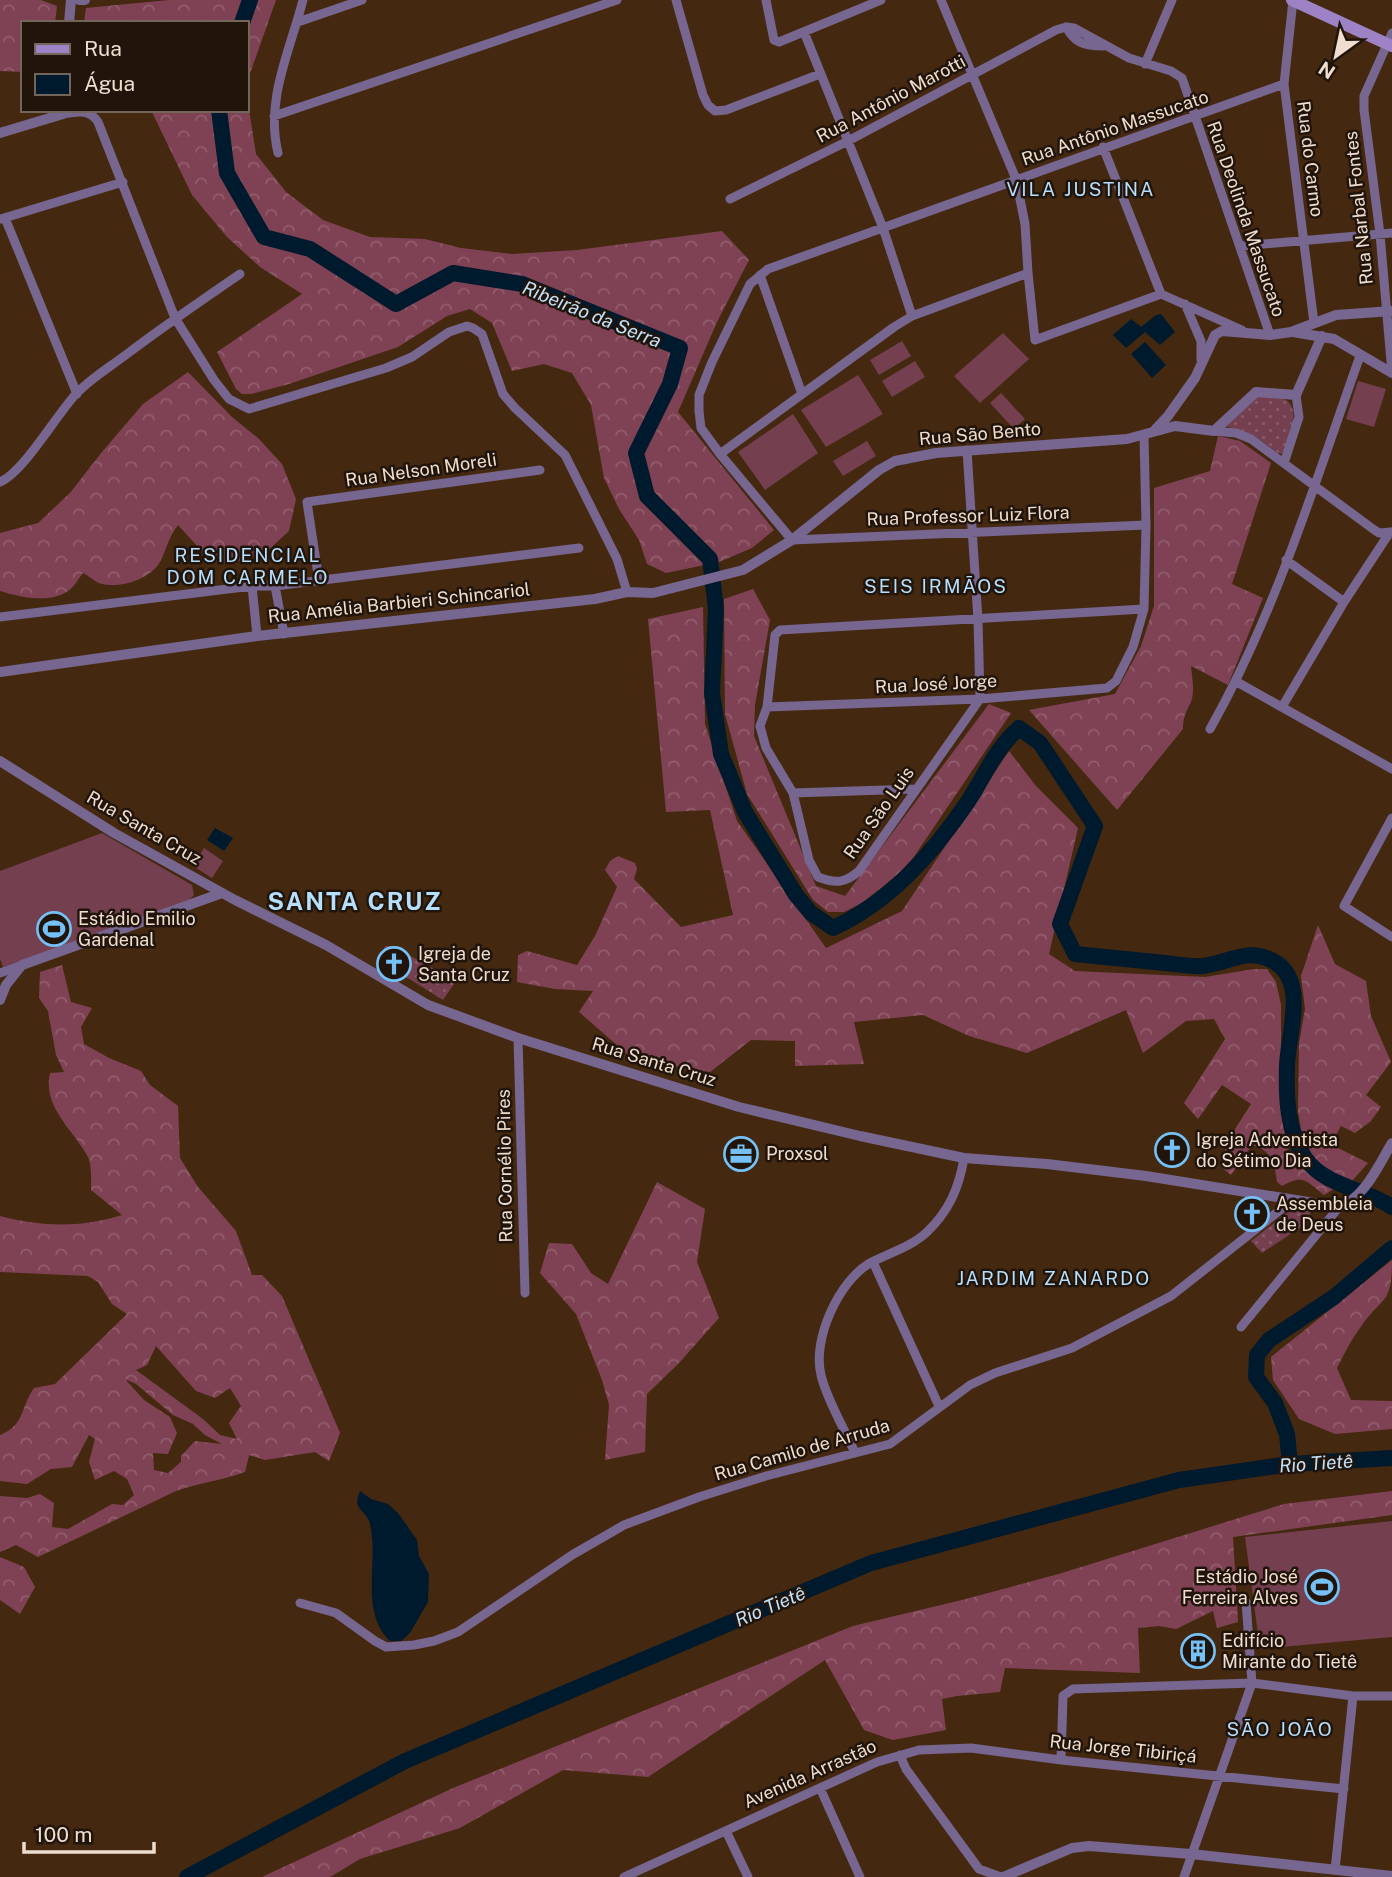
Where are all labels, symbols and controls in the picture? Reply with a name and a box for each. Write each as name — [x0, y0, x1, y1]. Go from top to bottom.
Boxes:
legend — [21, 21, 248, 112]
north arrow — [1301, 21, 1371, 91]
text: Rua — [84, 36, 122, 61]
street label: Rua Antônio Marotti — [813, 50, 969, 147]
text: N — [1315, 57, 1339, 84]
text: Água — [84, 71, 135, 96]
street label: Rua Antônio Massucato — [1019, 86, 1211, 169]
street label: Rua do Carmo — [1293, 100, 1328, 218]
street label: Rua Deolinda Massucato — [1203, 118, 1290, 319]
street label: Rua Narbal Fontes — [1340, 130, 1377, 286]
district label: VILA JUSTINA — [1006, 178, 1156, 200]
water label: Ribeirão da Serra — [519, 276, 665, 352]
street label: Rua São Bento — [918, 418, 1042, 449]
street label: Rua Nelson Moreli — [344, 448, 498, 491]
street label: Rua Professor Luiz Flora — [866, 501, 1070, 530]
district label: RESIDENCIAL DOM CARMELO — [166, 544, 330, 588]
district label: SEIS IRMÃOS — [864, 575, 1008, 597]
street label: Rua Amélia Barbieri Schincariol — [267, 578, 531, 627]
street label: Rua José Jorge — [874, 670, 998, 697]
street label: Rua São Luis — [839, 763, 918, 863]
street label: Rua Santa Cruz — [83, 786, 205, 869]
district label: SANTA CRUZ — [268, 887, 442, 915]
place label: Estádio Emilio Gardenal — [78, 908, 196, 950]
sports icon: Estádio Emilio Gardenal — [35, 910, 73, 948]
place label: Igreja de Santa Cruz — [418, 943, 510, 985]
church icon: Igreja de Santa Cruz — [375, 945, 413, 983]
street label: Rua Santa Cruz — [590, 1033, 719, 1090]
street label: Rua Cornélio Pires — [493, 1089, 516, 1243]
place label: Igreja Adventista do Sétimo Dia — [1196, 1129, 1338, 1171]
church icon: Igreja Adventista do Sétimo Dia — [1153, 1131, 1191, 1169]
office icon: Proxsol — [722, 1135, 760, 1173]
place label: Proxsol — [766, 1143, 829, 1164]
place label: Assembleia de Deus — [1276, 1193, 1373, 1235]
church icon: Assembleia de Deus — [1233, 1195, 1271, 1233]
district label: JARDIM ZANARDO — [957, 1267, 1151, 1289]
street label: Rua Camilo de Arruda — [712, 1414, 892, 1485]
water label: Rio Tietê — [1278, 1449, 1354, 1477]
place label: Estádio José Ferreira Alves — [1182, 1566, 1298, 1608]
sports icon: Estádio José Ferreira Alves — [1303, 1568, 1341, 1606]
water label: Rio Tietê — [731, 1581, 809, 1631]
place label: Edifício Mirante do Tietê — [1222, 1630, 1357, 1672]
building icon: Edifício Mirante do Tietê — [1179, 1632, 1217, 1670]
district label: SÃO JOÃO — [1226, 1718, 1334, 1740]
street label: Rua Jorge Tibiriçá — [1048, 1730, 1198, 1767]
street label: Avenida Arrastão — [740, 1735, 879, 1812]
scale bar — [24, 1811, 154, 1855]
text: 100 m — [35, 1822, 92, 1847]

